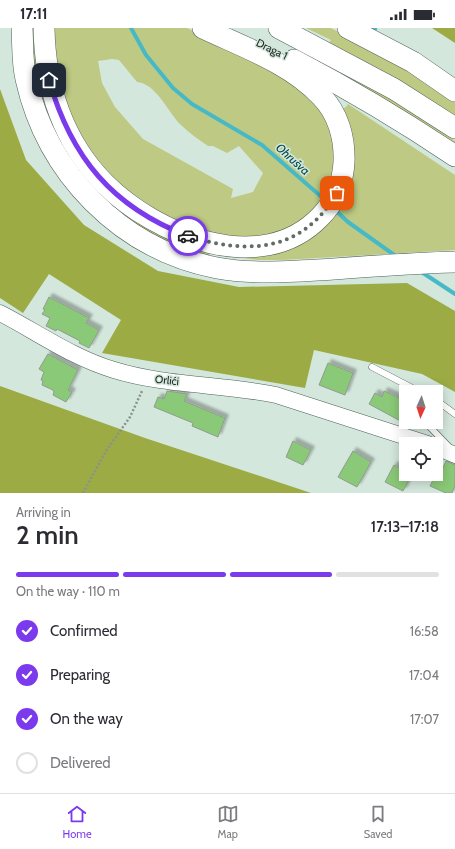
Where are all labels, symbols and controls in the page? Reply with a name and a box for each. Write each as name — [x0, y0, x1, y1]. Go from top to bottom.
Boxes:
text: 17:11 — [20, 5, 48, 23]
street label: Draga 1 — [254, 35, 290, 63]
pin — [32, 63, 66, 97]
icon: home — [38, 69, 60, 91]
water label: Ohrušva — [273, 140, 313, 178]
pin — [320, 176, 354, 210]
icon: bag — [326, 182, 348, 204]
courier — [168, 216, 208, 256]
icon: car — [177, 225, 199, 247]
street label: Orlići — [154, 372, 180, 388]
north arrow — [399, 385, 443, 429]
map controls — [399, 385, 443, 481]
button: locate — [399, 437, 443, 481]
text: Arriving in — [16, 504, 71, 520]
text: 17:13–17:18 — [371, 518, 439, 536]
text: 2 min — [16, 519, 79, 551]
text: On the way · 110 m — [16, 583, 120, 599]
icon: check — [16, 620, 38, 642]
text: Confirmed — [50, 622, 118, 640]
text: 16:58 — [410, 623, 439, 639]
icon: check — [16, 664, 38, 686]
text: Preparing — [50, 666, 110, 684]
text: 17:04 — [409, 667, 439, 683]
icon: check — [16, 708, 38, 730]
text: On the way — [50, 710, 123, 728]
text: 17:07 — [410, 711, 439, 727]
text: Delivered — [50, 754, 111, 772]
tab: Home — [63, 803, 92, 841]
tab: Map — [217, 803, 239, 841]
tab: Saved — [364, 803, 392, 841]

